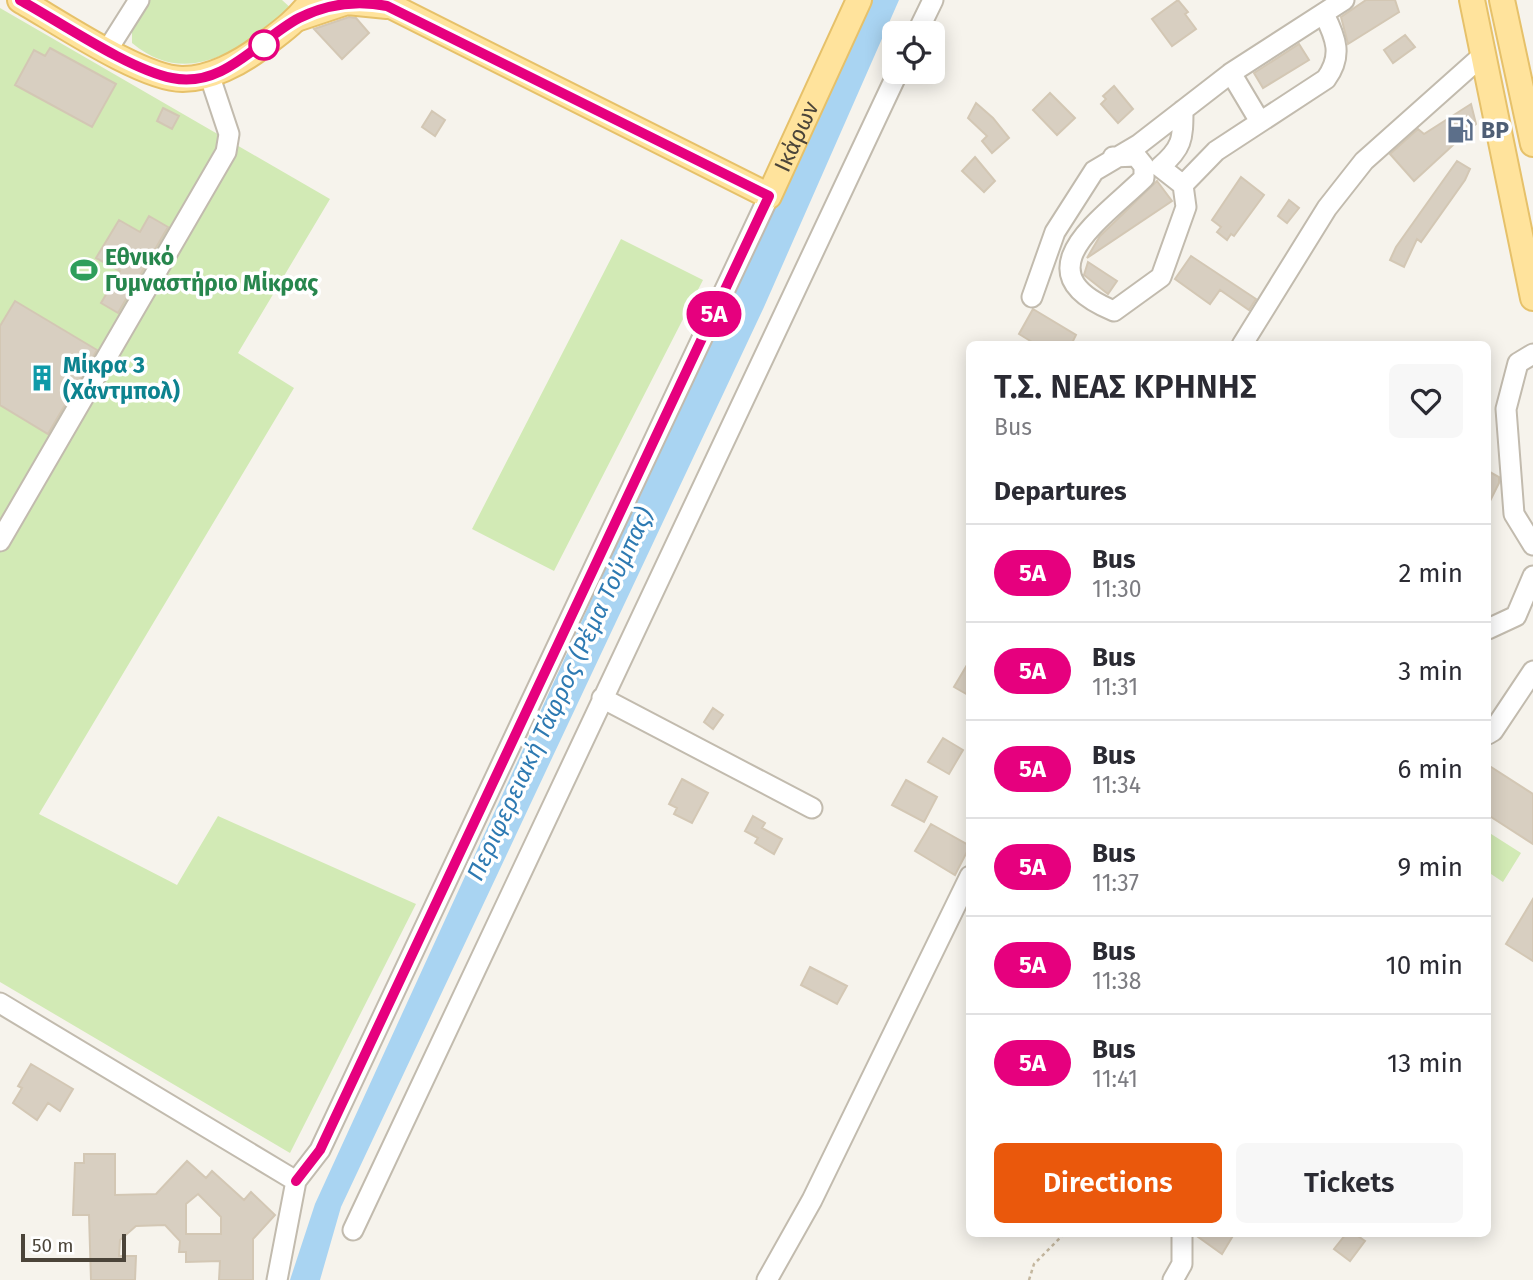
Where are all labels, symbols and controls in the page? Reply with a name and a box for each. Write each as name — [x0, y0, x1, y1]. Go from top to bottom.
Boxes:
map controls — [882, 21, 945, 84]
button: locate — [882, 21, 945, 84]
unlabelled marker — [249, 30, 279, 60]
street label: Ικάρων — [768, 97, 825, 176]
fuel station icon: BP — [1445, 115, 1475, 145]
place label: BP — [1481, 116, 1509, 144]
place label: Εθνικό Γυμναστήριο Μίκρας — [105, 243, 318, 297]
sports icon: Εθνικό Γυμναστήριο Μίκρας — [69, 255, 99, 285]
line badge: 5Α — [682, 291, 746, 337]
text: 5Α — [700, 300, 728, 328]
place label: Μίκρα 3 (Χάντμπολ) — [63, 351, 180, 405]
building icon: Μίκρα 3 (Χάντμπολ) — [27, 363, 57, 393]
button: heart — [1389, 364, 1463, 438]
text: Τ.Σ. ΝΕΑΣ ΚΡΗΝΗΣ — [994, 367, 1257, 407]
text: Bus — [994, 413, 1032, 441]
text: Departures — [994, 476, 1127, 507]
water label: Περιφερειακή Τάφρος (Ρέμα Τούμπας) — [461, 503, 659, 885]
text: Bus — [1092, 544, 1135, 575]
text: 2 min — [1398, 558, 1463, 589]
text: 5Α — [1019, 559, 1046, 587]
text: 11:30 — [1092, 575, 1142, 603]
text: Bus — [1092, 642, 1135, 673]
text: 3 min — [1398, 656, 1463, 687]
text: 5Α — [1019, 657, 1046, 685]
text: 11:31 — [1092, 673, 1138, 701]
text: Bus — [1092, 740, 1135, 771]
text: 6 min — [1397, 754, 1463, 785]
text: 5Α — [1019, 755, 1046, 783]
text: 11:34 — [1092, 771, 1141, 799]
text: Bus — [1092, 838, 1135, 869]
text: 9 min — [1398, 852, 1463, 883]
text: 5Α — [1019, 853, 1046, 881]
text: 11:37 — [1092, 869, 1139, 897]
text: Bus — [1092, 936, 1135, 967]
text: 10 min — [1385, 950, 1463, 981]
text: 5Α — [1019, 951, 1046, 979]
text: 11:38 — [1092, 967, 1141, 995]
text: Bus — [1092, 1034, 1135, 1065]
text: 13 min — [1387, 1048, 1463, 1079]
text: 5Α — [1019, 1049, 1046, 1077]
text: 11:41 — [1092, 1065, 1138, 1093]
button: Directions — [994, 1143, 1222, 1223]
button: Tickets — [1236, 1143, 1463, 1223]
scale bar — [21, 1231, 126, 1263]
text: 50 m — [32, 1234, 73, 1257]

